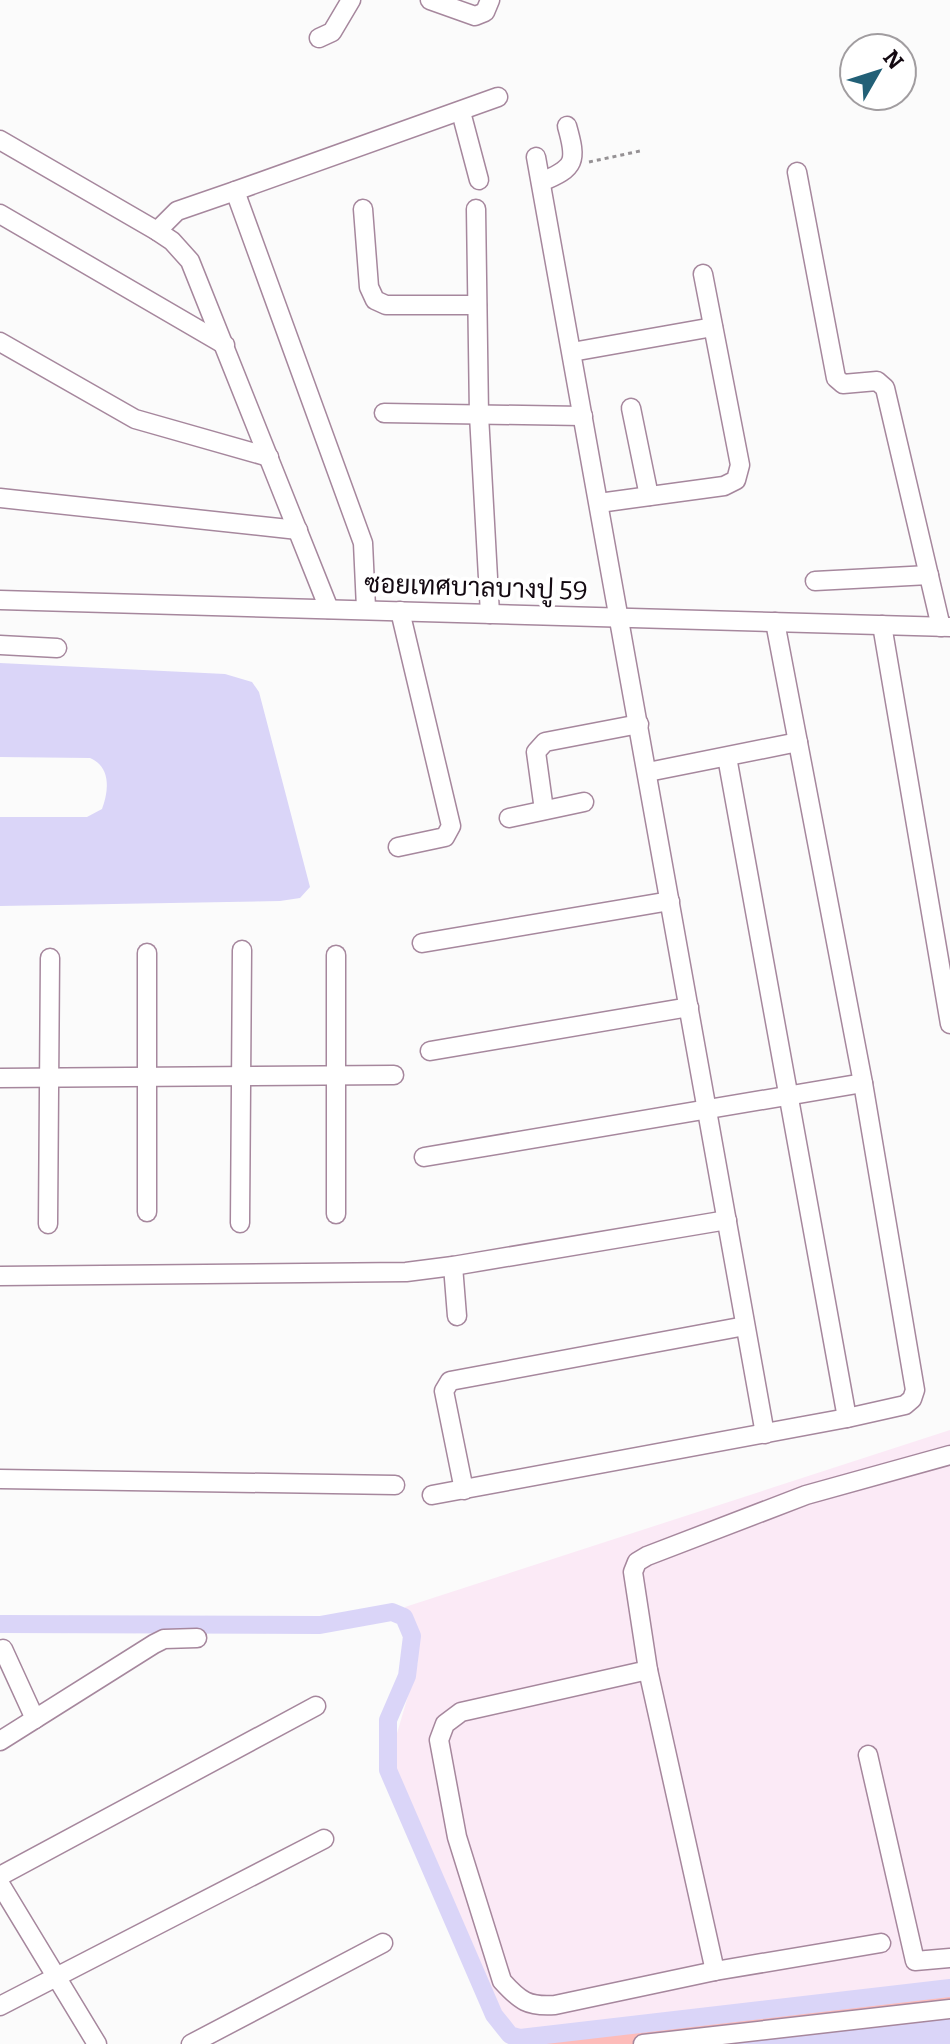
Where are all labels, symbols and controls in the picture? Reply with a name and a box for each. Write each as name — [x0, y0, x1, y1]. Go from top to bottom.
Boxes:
north arrow — [838, 32, 918, 112]
text: N — [877, 45, 909, 75]
street label: ซอยเทศบาลบางปู 59 — [364, 568, 588, 609]

